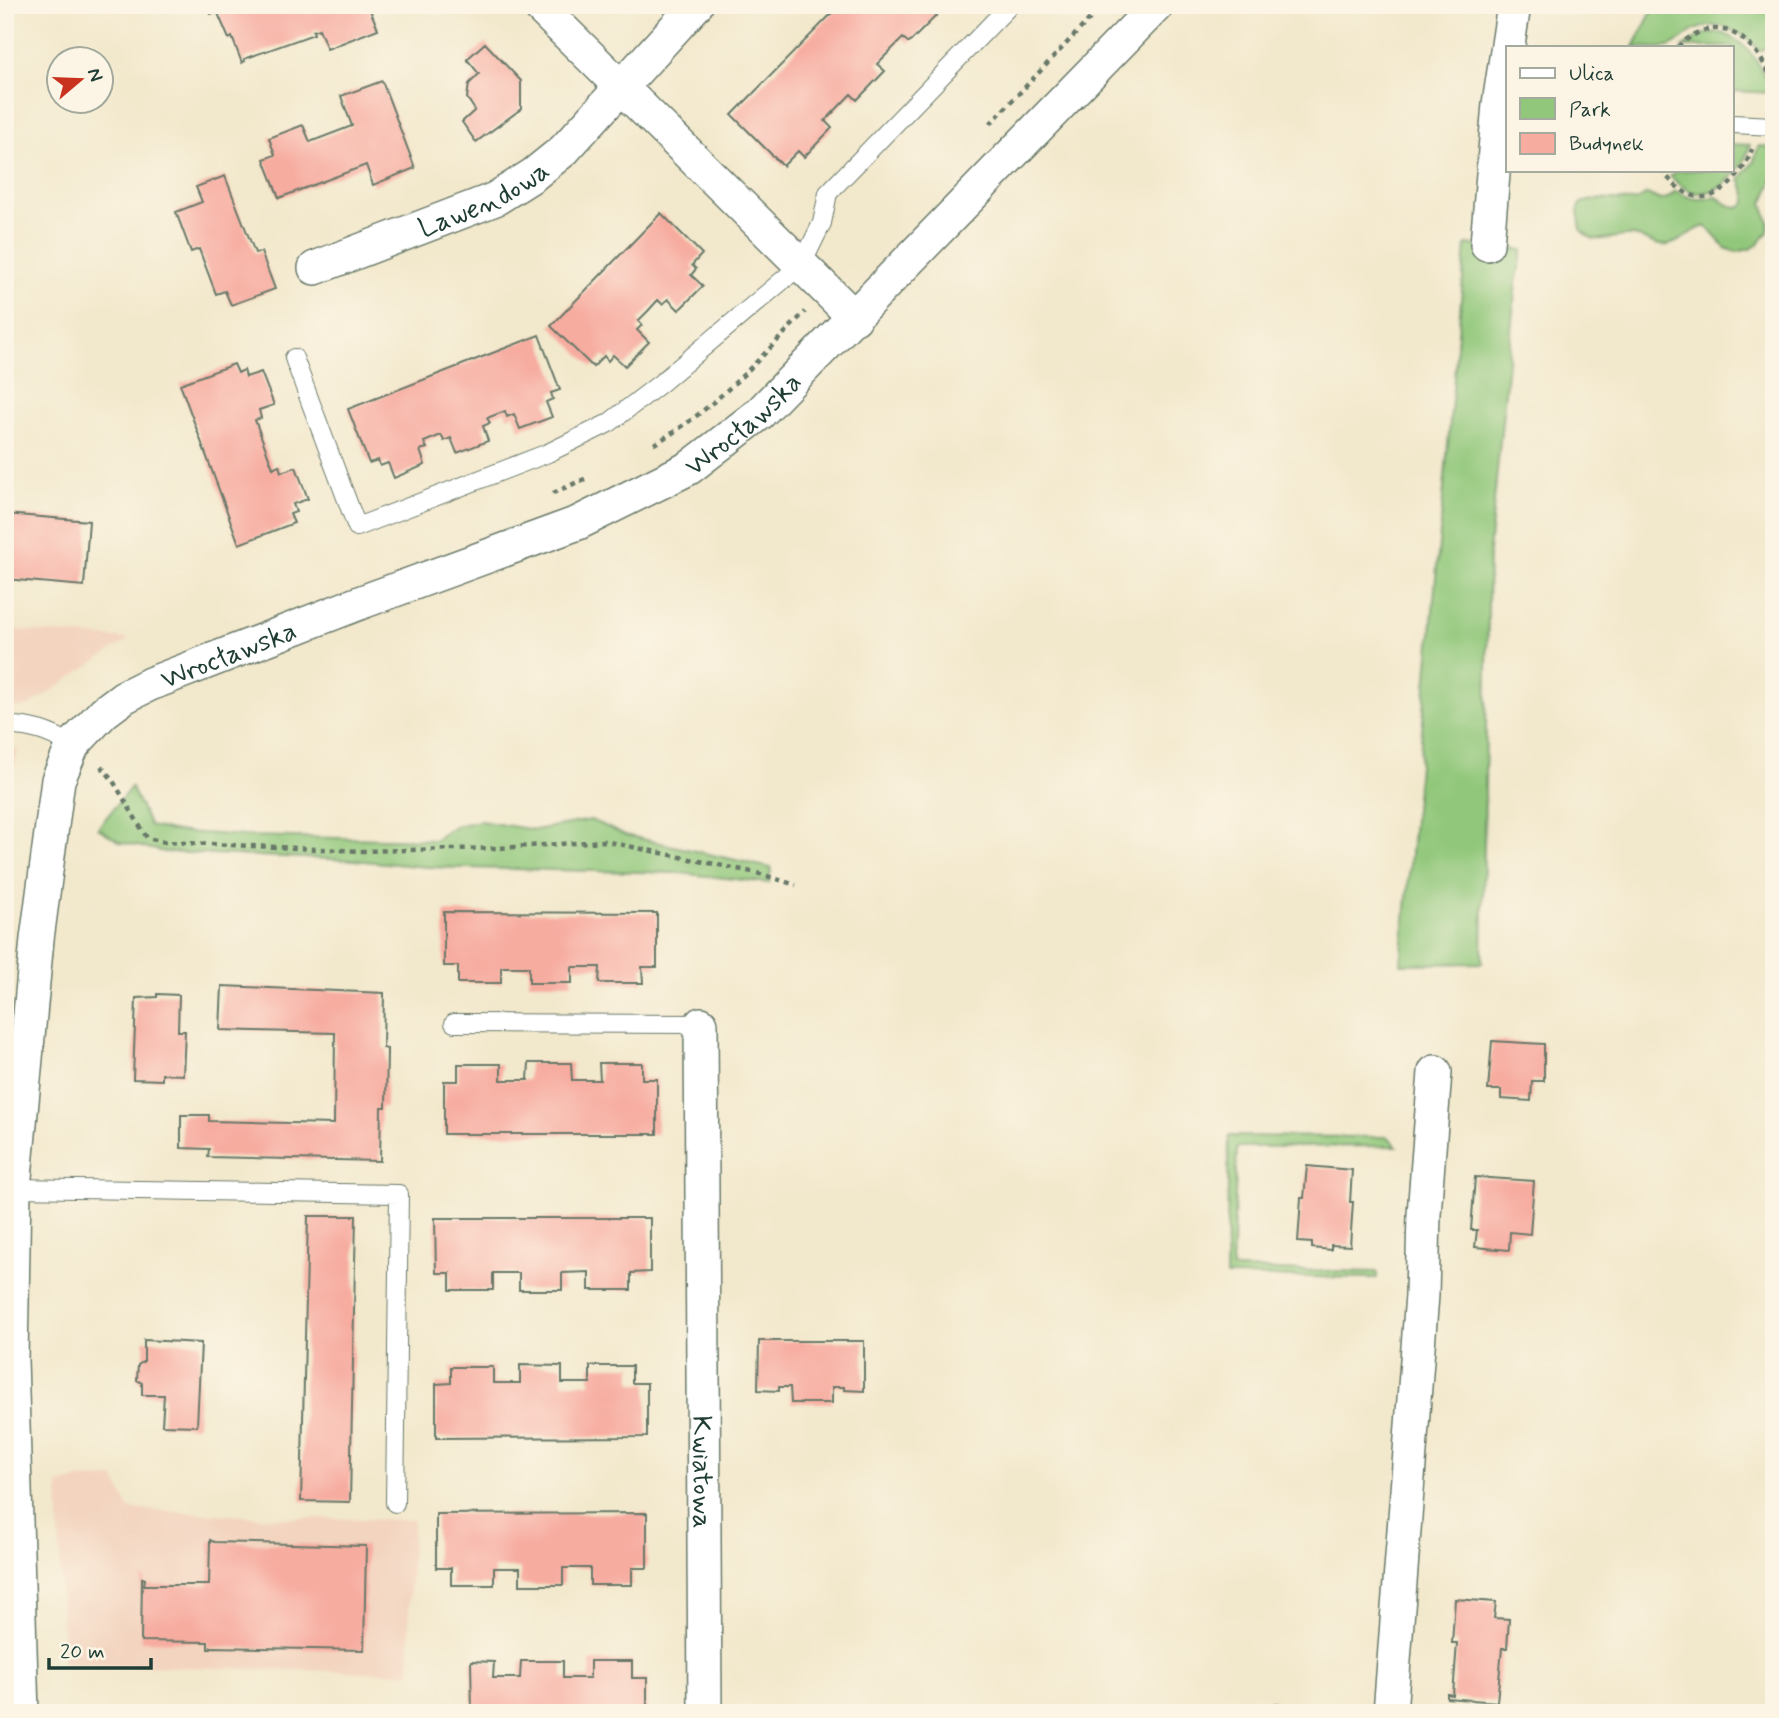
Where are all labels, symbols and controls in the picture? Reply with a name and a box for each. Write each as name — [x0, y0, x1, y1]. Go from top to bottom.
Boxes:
north arrow — [46, 46, 116, 116]
legend — [1506, 46, 1734, 172]
text: Ulica — [1569, 60, 1614, 88]
text: N — [81, 65, 109, 85]
text: Park — [1569, 96, 1611, 124]
text: Budynek — [1569, 130, 1644, 158]
street label: Lawendowa — [413, 153, 558, 248]
street label: Wrocławska — [678, 365, 811, 486]
street label: Wrocławska — [156, 613, 302, 699]
street label: Kwiatowa — [682, 1415, 720, 1529]
scale bar — [49, 1627, 150, 1671]
text: 20 m — [60, 1638, 105, 1666]

